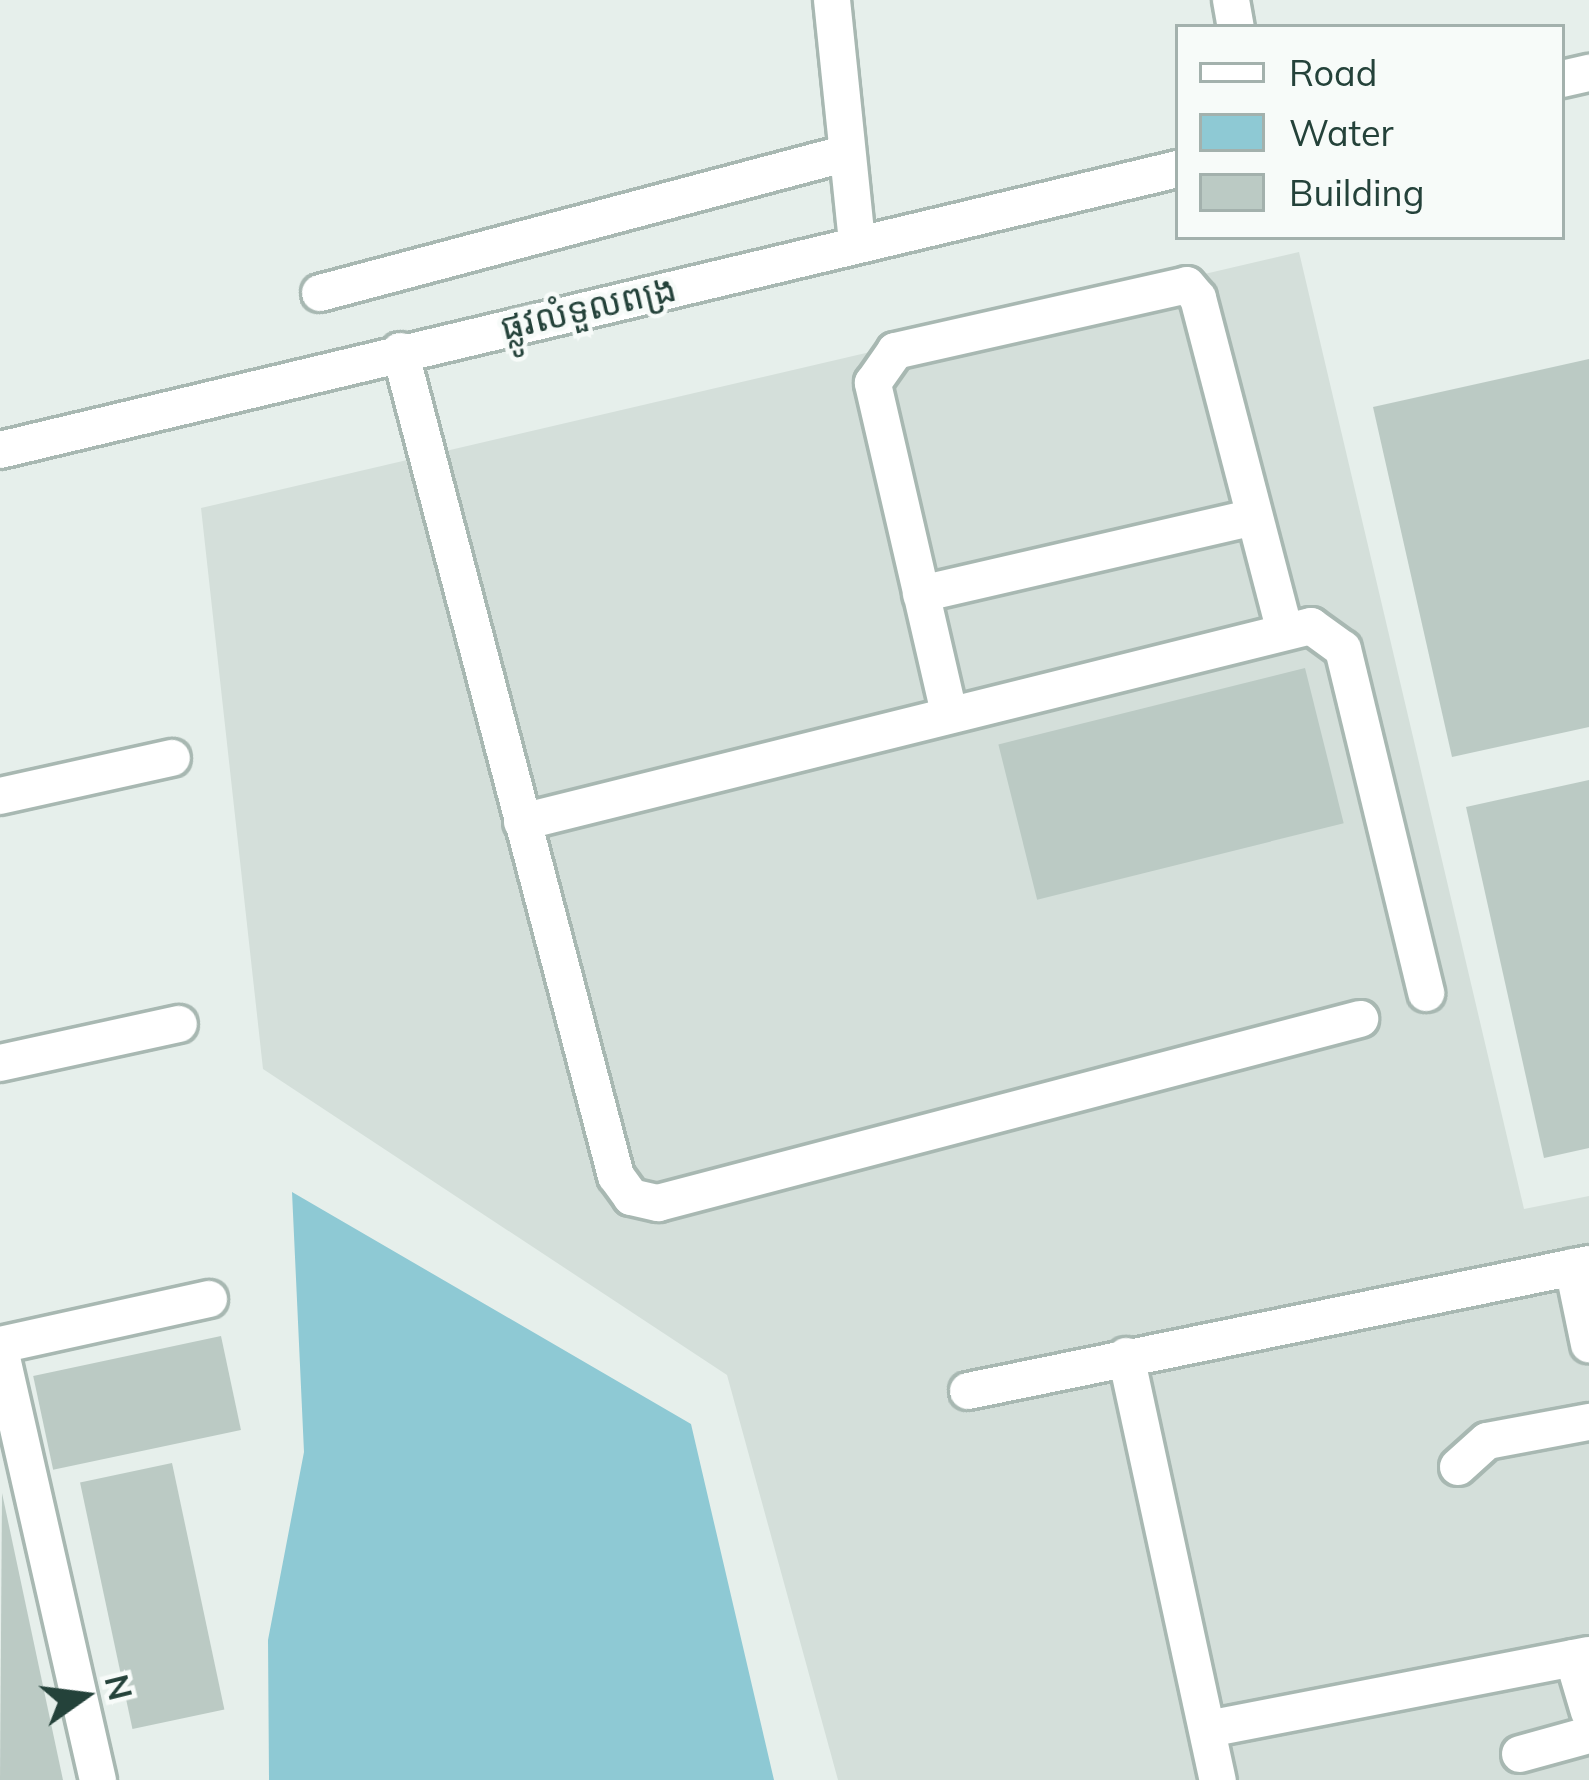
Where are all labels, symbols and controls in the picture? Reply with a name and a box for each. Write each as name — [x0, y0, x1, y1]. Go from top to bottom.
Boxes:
legend — [1175, 24, 1565, 240]
text: Road — [1289, 50, 1377, 95]
text: Water — [1289, 110, 1394, 155]
text: Building — [1289, 170, 1424, 215]
street label: ផ្លូវលំទួលពង្រ — [496, 266, 680, 348]
north arrow — [24, 1636, 144, 1756]
text: N — [97, 1670, 142, 1704]

